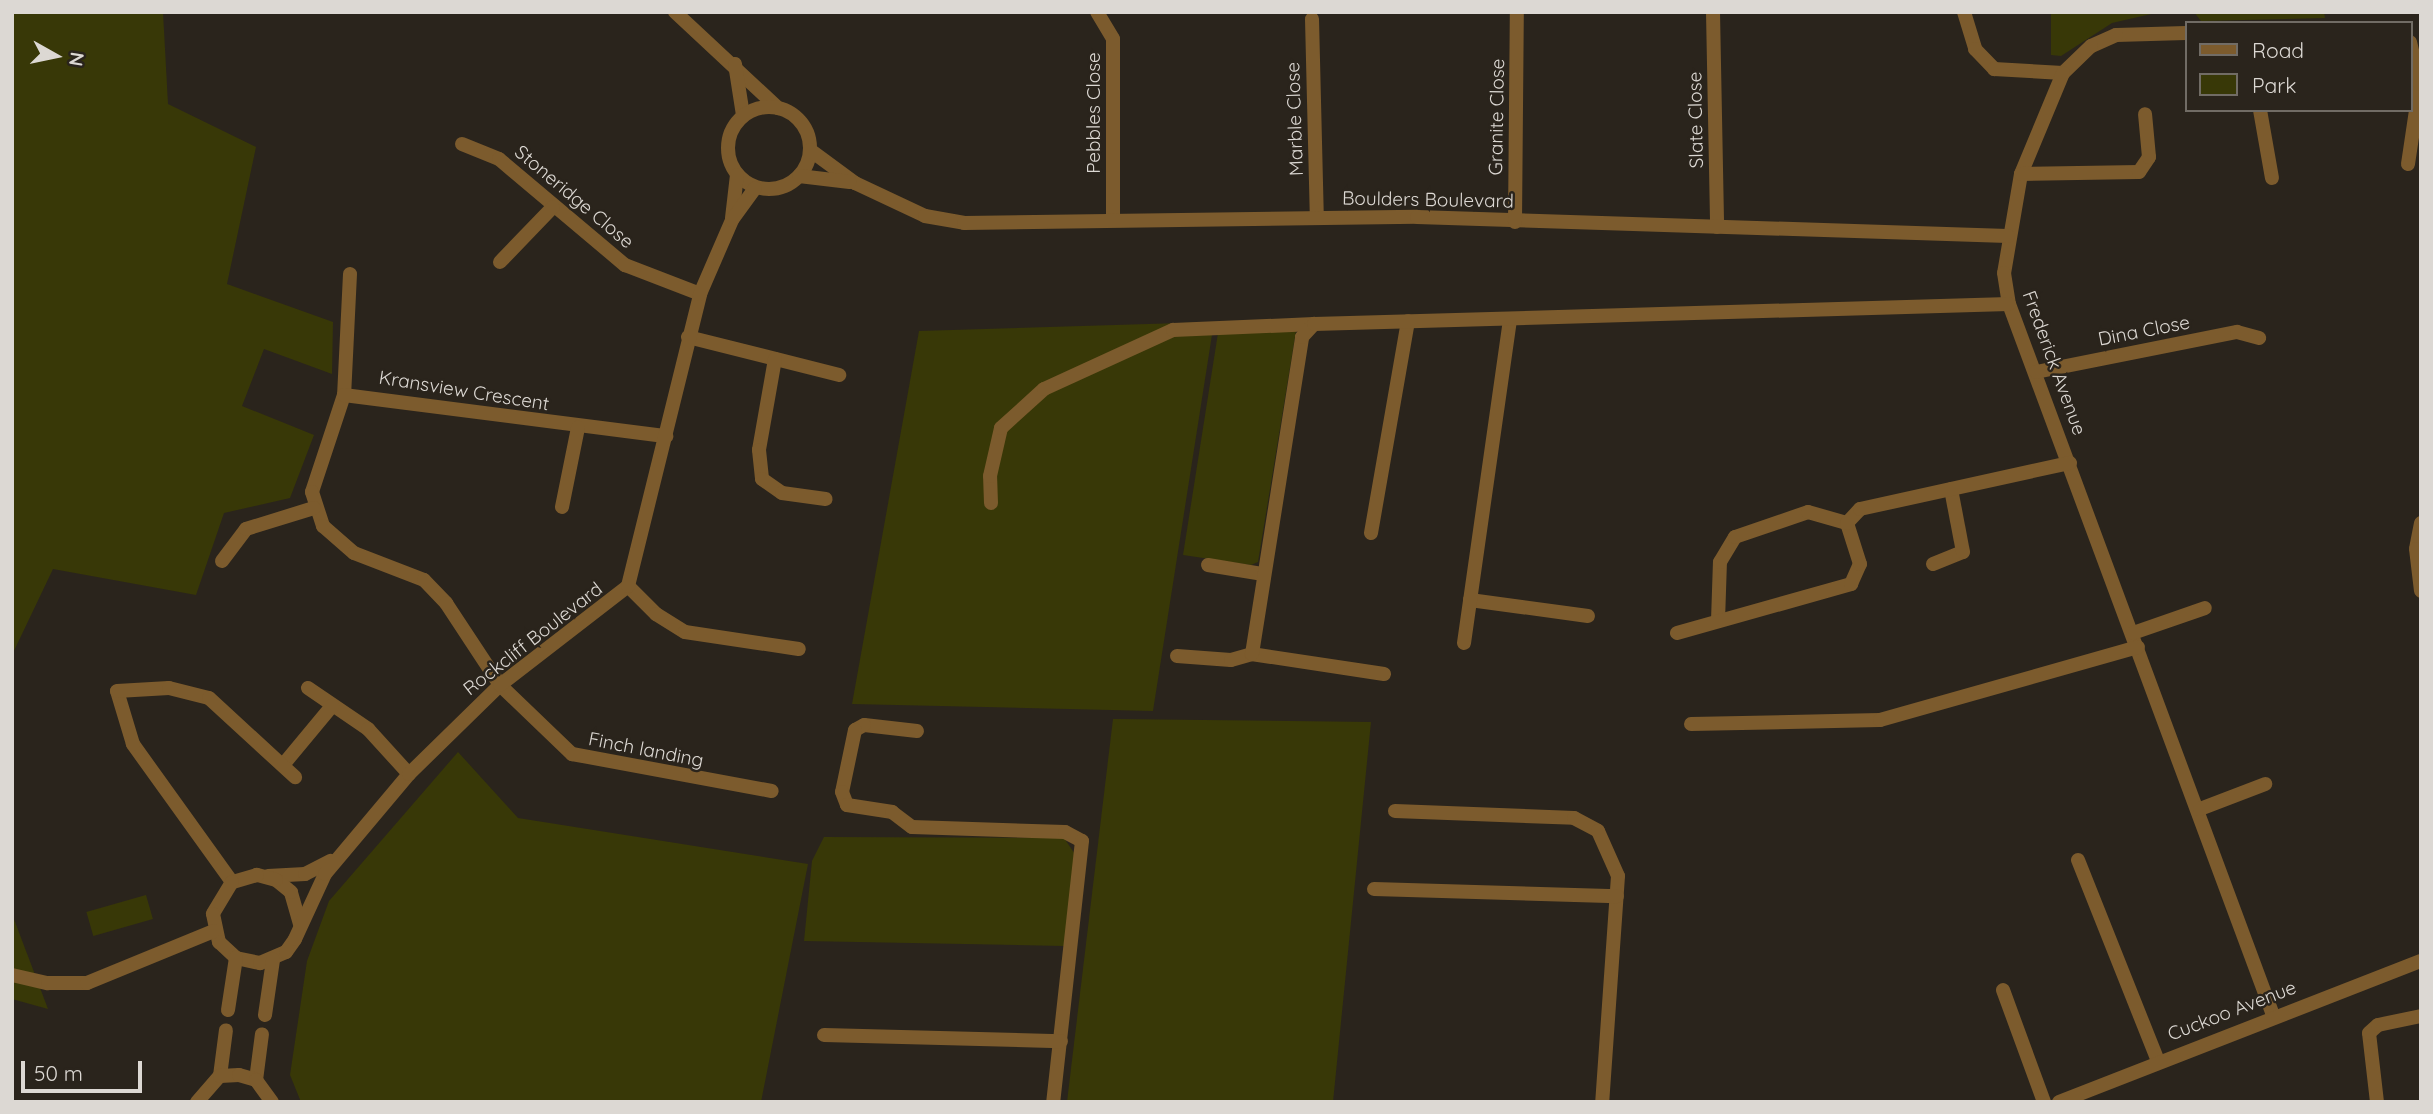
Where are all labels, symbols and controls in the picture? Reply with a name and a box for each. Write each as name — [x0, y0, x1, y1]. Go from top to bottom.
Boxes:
north arrow — [21, 21, 91, 91]
legend — [2184, 21, 2412, 112]
text: Road — [2252, 37, 2304, 63]
text: N — [64, 51, 90, 68]
street label: Pebbles Close — [1083, 52, 1105, 174]
street label: Granite Close — [1485, 58, 1509, 176]
street label: Marble Close — [1282, 62, 1308, 176]
street label: Slate Close — [1684, 72, 1708, 168]
text: Park — [2252, 72, 2296, 98]
street label: Stoneridge Close — [510, 141, 638, 253]
street label: Boulders Boulevard — [1342, 187, 1514, 213]
street label: Frederick Avenue — [2017, 288, 2091, 438]
street label: Dina Close — [2096, 311, 2192, 351]
street label: Kransview Crescent — [377, 366, 551, 416]
street label: Rockcliff Boulevard — [459, 578, 607, 700]
street label: Finch landing — [586, 728, 706, 772]
street label: Cuckoo Avenue — [2164, 976, 2300, 1046]
scale bar — [24, 1048, 145, 1092]
text: 50 m — [34, 1060, 83, 1086]

